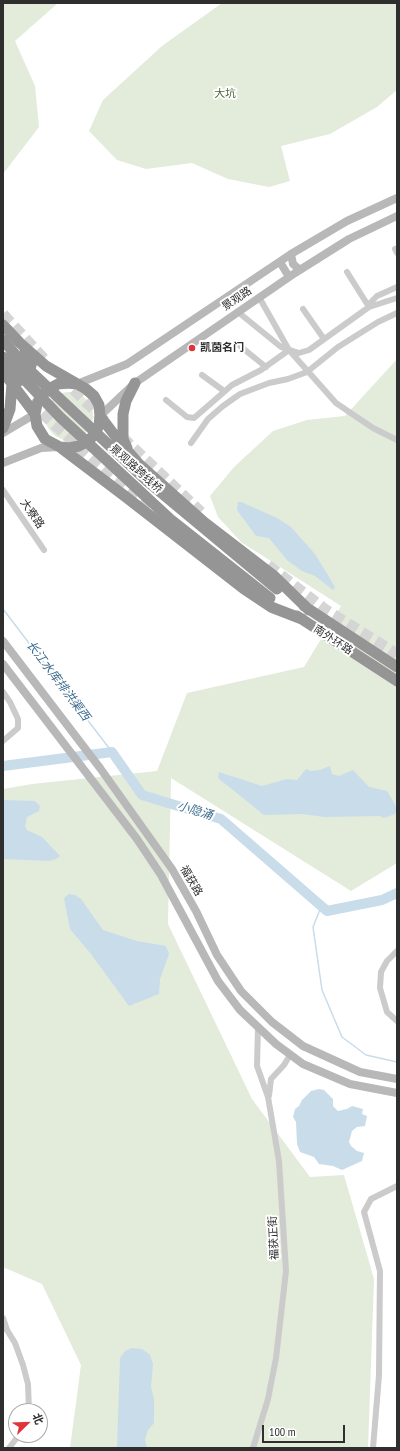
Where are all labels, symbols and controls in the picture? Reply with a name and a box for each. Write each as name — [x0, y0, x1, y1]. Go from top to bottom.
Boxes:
park label: 大坑 — [214, 87, 236, 101]
street label: 景观路 — [220, 284, 254, 314]
place label: 凯茵名门 — [200, 341, 244, 355]
marker: 凯茵名门 — [187, 343, 197, 353]
street label: 景观路跨线桥 — [107, 442, 165, 496]
street label: 大寮路 — [17, 497, 47, 531]
street label: 南外环路 — [311, 622, 355, 658]
water label: 长江水库排洪渠西 — [23, 638, 93, 724]
water label: 小隐涌 — [176, 799, 214, 823]
street label: 福获路 — [177, 863, 205, 899]
street label: 福获正街 — [266, 1216, 282, 1260]
north arrow — [8, 1403, 48, 1443]
text: 北 — [30, 1411, 47, 1426]
scale bar — [264, 1417, 347, 1443]
text: 100 m — [269, 1424, 296, 1439]

